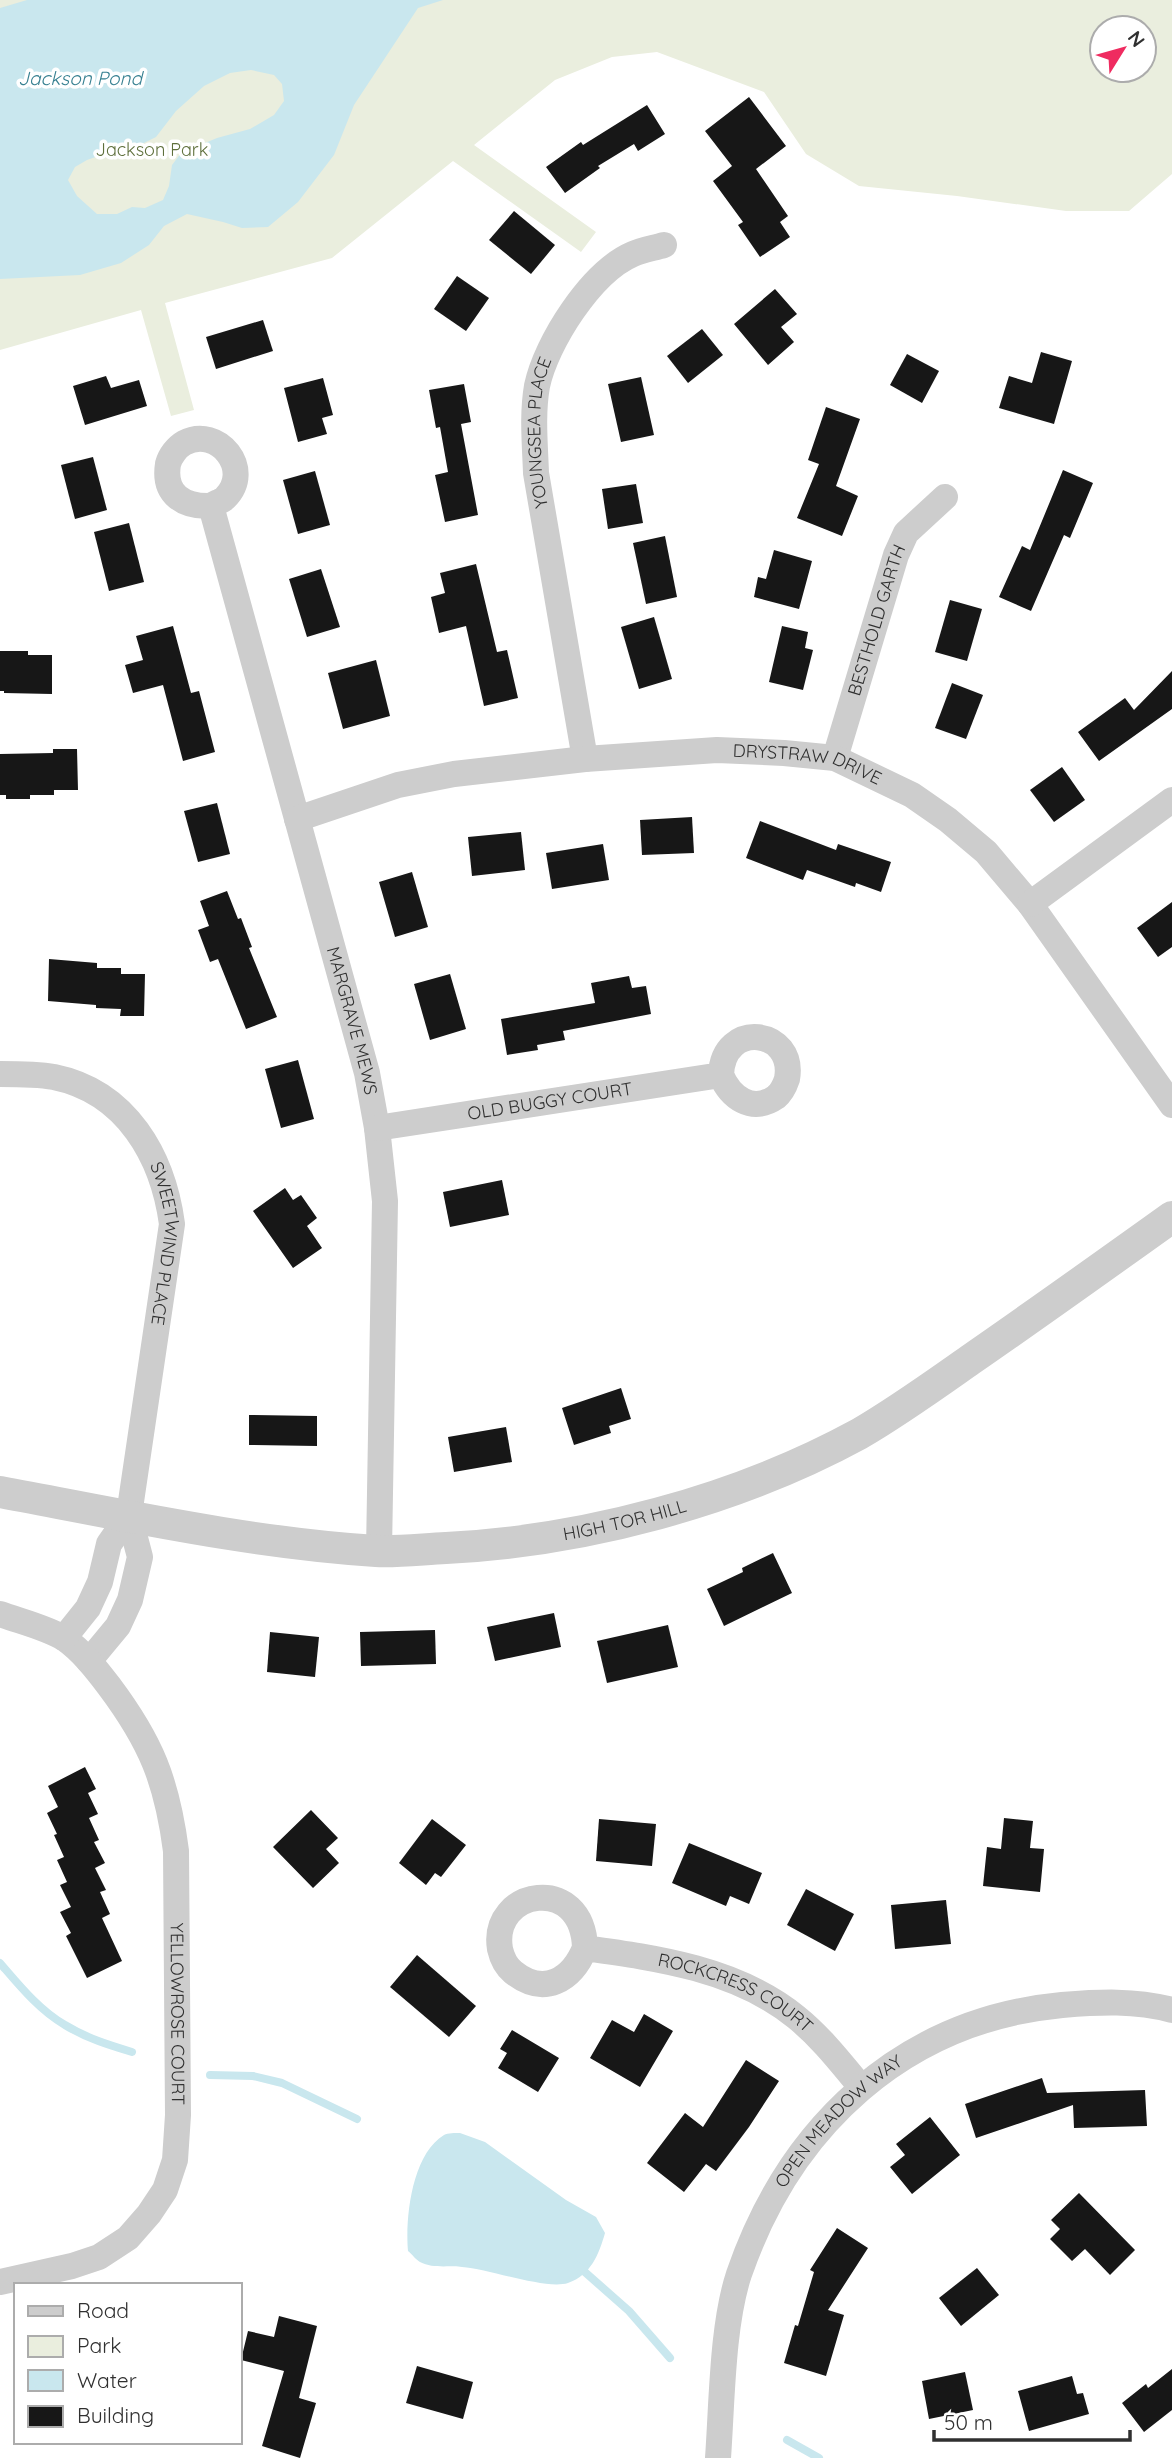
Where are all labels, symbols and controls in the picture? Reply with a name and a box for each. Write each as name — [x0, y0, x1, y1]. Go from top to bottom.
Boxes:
north arrow — [1088, 14, 1158, 84]
text: N — [1123, 26, 1150, 52]
water label: Jackson Pond — [18, 66, 144, 90]
park label: Jackson Park — [96, 138, 208, 161]
street label: YOUNGSEA PLACE — [522, 353, 556, 510]
street label: BESTHOLD GARTH — [842, 540, 910, 698]
street label: DRYSTRAW DRIVE — [732, 739, 885, 790]
street label: MARGRAVE MEWS — [322, 944, 383, 1097]
street label: OLD BUGGY COURT — [466, 1077, 634, 1125]
street label: SWEETWIND PLACE — [145, 1158, 185, 1327]
street label: HIGH TOR HILL — [561, 1494, 689, 1546]
street label: YELLOWROSE COURT — [166, 1923, 190, 2105]
street label: ROCKCRESS COURT — [656, 1948, 818, 2037]
street label: OPEN MEADOW WAY — [769, 2049, 907, 2192]
legend — [14, 2283, 242, 2444]
text: Road — [77, 2297, 129, 2323]
text: Park — [77, 2332, 121, 2358]
text: Water — [77, 2367, 137, 2393]
scale bar — [934, 2398, 1130, 2442]
text: Building — [77, 2402, 154, 2428]
text: 50 m — [944, 2409, 993, 2435]

